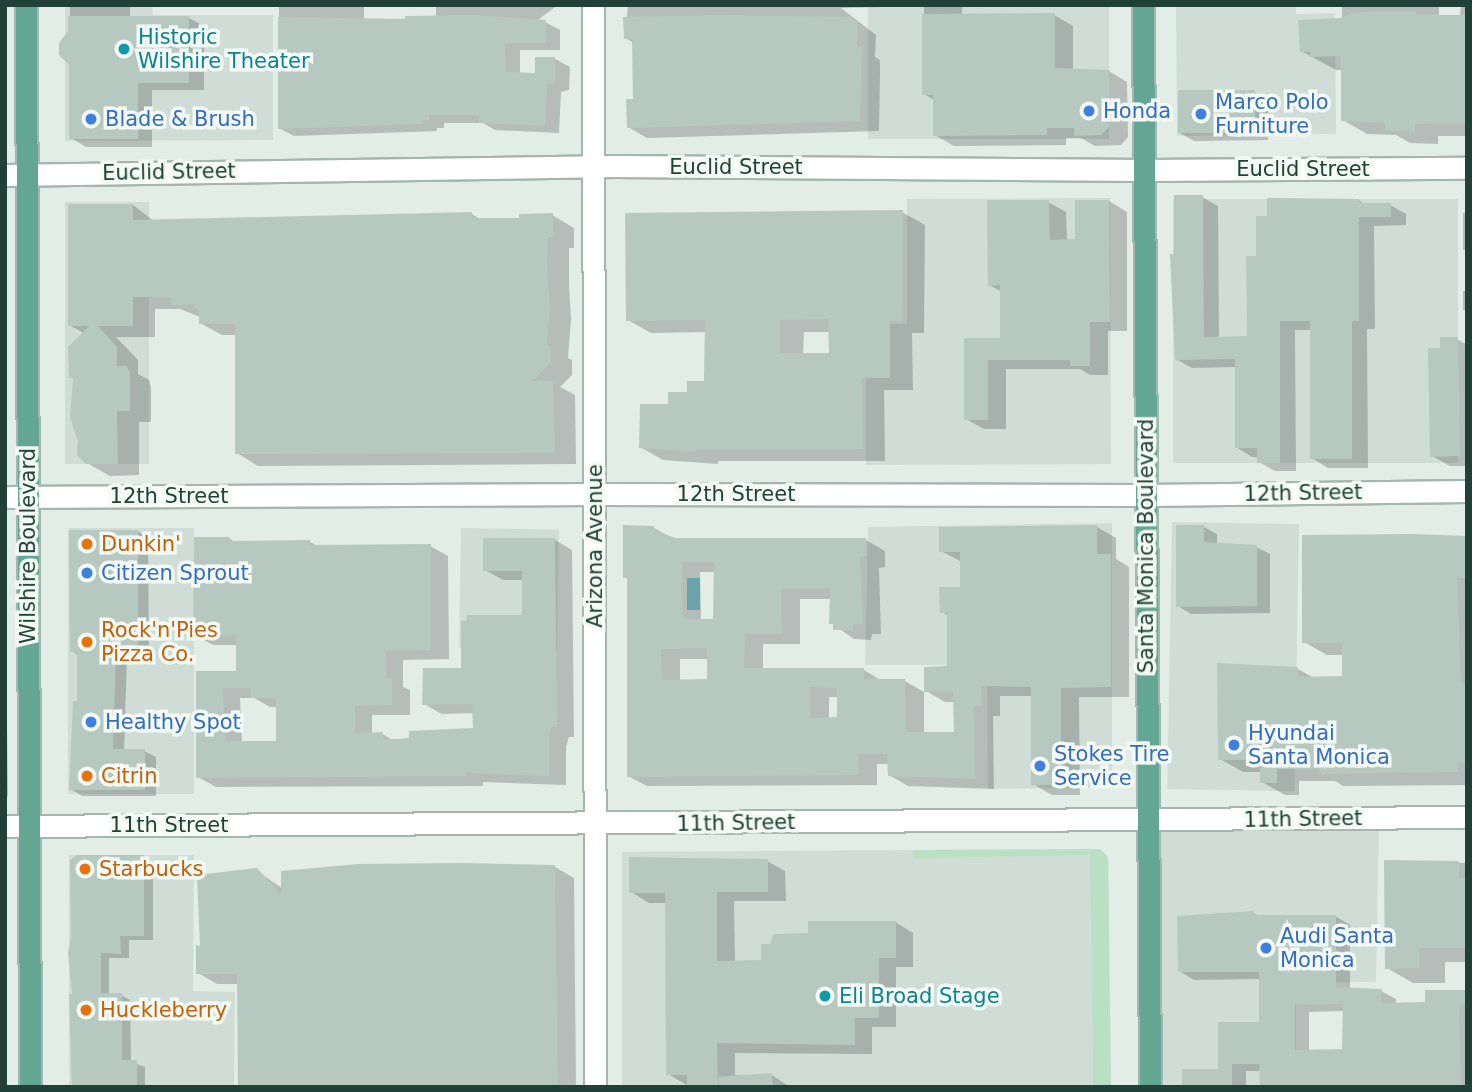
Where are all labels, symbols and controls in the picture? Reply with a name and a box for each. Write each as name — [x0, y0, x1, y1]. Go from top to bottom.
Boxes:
place label: Historic Wilshire Theater — [138, 24, 310, 74]
marker: Historic Wilshire Theater — [116, 41, 132, 57]
place label: Marco Polo Furniture — [1215, 89, 1329, 139]
place label: Honda — [1103, 98, 1171, 124]
marker: Honda — [1081, 103, 1097, 119]
place label: Blade & Brush — [105, 106, 255, 132]
marker: Marco Polo Furniture — [1193, 106, 1209, 122]
marker: Blade & Brush — [83, 111, 99, 127]
street label: Euclid Street — [669, 154, 803, 180]
street label: Euclid Street — [1236, 156, 1370, 182]
street label: Euclid Street — [102, 158, 236, 186]
street label: Santa Monica Boulevard — [1133, 419, 1159, 673]
street label: Wilshire Boulevard — [15, 448, 41, 644]
street label: Arizona Avenue — [582, 464, 608, 628]
street label: 12th Street — [1243, 479, 1363, 507]
street label: 12th Street — [677, 481, 795, 507]
street label: 12th Street — [110, 483, 228, 509]
place label: Dunkin' — [101, 531, 181, 557]
marker: Dunkin' — [79, 536, 95, 552]
place label: Citizen Sprout — [101, 560, 249, 586]
marker: Citizen Sprout — [79, 565, 95, 581]
place label: Rock'n'Pies Pizza Co. — [101, 617, 218, 667]
marker: Rock'n'Pies Pizza Co. — [79, 634, 95, 650]
place label: Healthy Spot — [105, 709, 241, 735]
marker: Healthy Spot — [83, 714, 99, 730]
place label: Hyundai Santa Monica — [1248, 720, 1390, 770]
marker: Hyundai Santa Monica — [1226, 737, 1242, 753]
place label: Stokes Tire Service — [1054, 741, 1169, 791]
marker: Stokes Tire Service — [1032, 758, 1048, 774]
place label: Citrin — [101, 763, 158, 789]
marker: Citrin — [79, 768, 95, 784]
street label: 11th Street — [1243, 805, 1363, 833]
street label: 11th Street — [676, 809, 796, 837]
street label: 11th Street — [110, 812, 228, 838]
place label: Starbucks — [99, 856, 203, 882]
marker: Starbucks — [77, 861, 93, 877]
place label: Audi Santa Monica — [1280, 923, 1394, 973]
marker: Audi Santa Monica — [1258, 940, 1274, 956]
place label: Eli Broad Stage — [839, 983, 1000, 1009]
marker: Eli Broad Stage — [817, 988, 833, 1004]
place label: Huckleberry — [100, 997, 227, 1023]
marker: Huckleberry — [78, 1002, 94, 1018]

